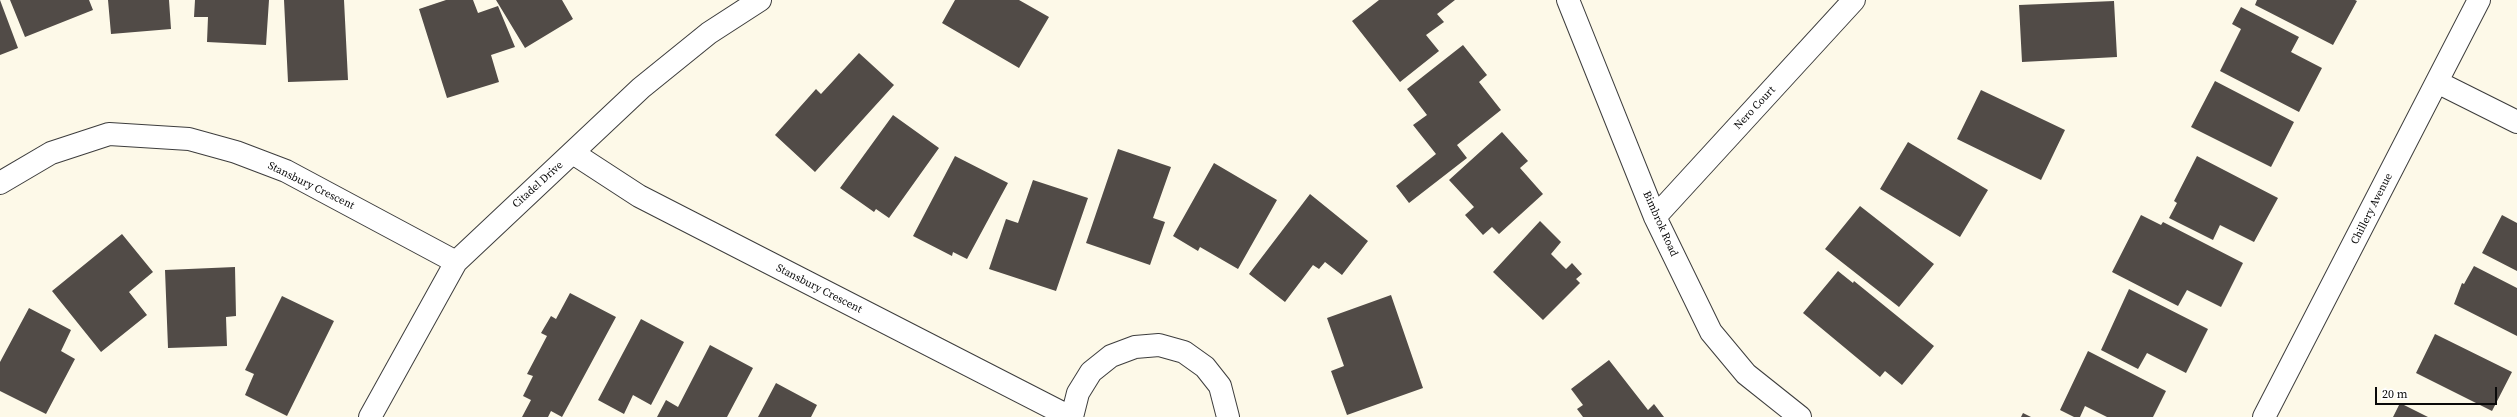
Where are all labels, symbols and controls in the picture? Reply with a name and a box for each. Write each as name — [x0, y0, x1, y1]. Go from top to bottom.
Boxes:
street label: Nero Court — [1732, 84, 1778, 132]
street label: Stansbury Crescent — [266, 159, 356, 213]
street label: Citadel Drive — [510, 159, 566, 211]
street label: Chillery Avenue — [2348, 171, 2396, 247]
street label: Bimbrok Road — [1640, 189, 1680, 259]
street label: Stansbury Crescent — [774, 262, 864, 316]
scale bar — [2377, 379, 2499, 405]
text: 20 m — [2382, 386, 2408, 402]

